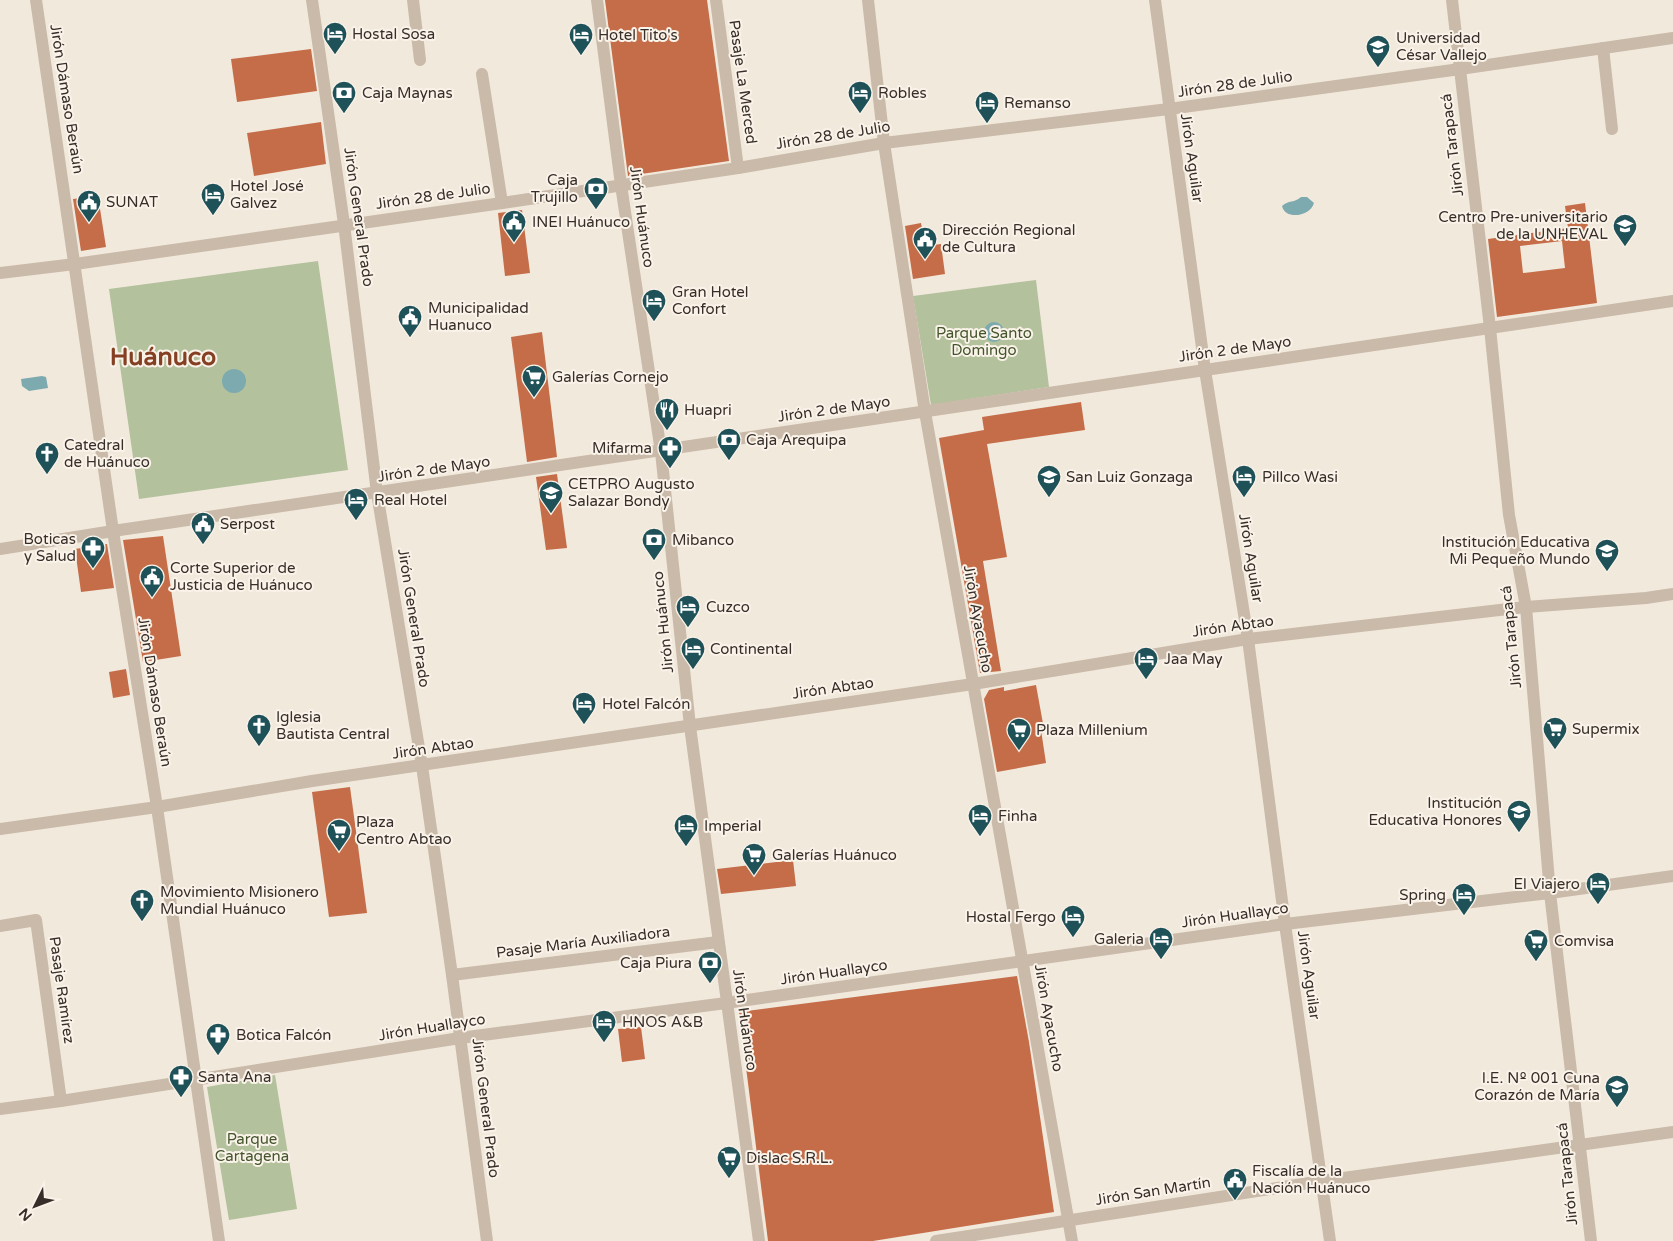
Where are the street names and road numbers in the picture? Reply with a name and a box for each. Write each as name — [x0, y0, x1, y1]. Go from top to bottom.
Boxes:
street label: Pasaje La Merced — [725, 19, 761, 145]
street label: Jirón Dámaso Beraún — [46, 23, 88, 175]
street label: Jirón 28 de Julio — [1176, 67, 1294, 101]
street label: Jirón Tarapacá — [1437, 93, 1467, 197]
street label: Jirón Aguilar — [1177, 112, 1207, 204]
street label: Jirón 28 de Julio — [774, 117, 892, 153]
street label: Jirón General Prado — [340, 146, 378, 288]
street label: Jirón Huánuco — [626, 165, 658, 269]
street label: Jirón 28 de Julio — [374, 179, 492, 213]
street label: Jirón 2 de Mayo — [1178, 332, 1292, 366]
street label: Jirón 2 de Mayo — [777, 392, 891, 426]
street label: Jirón 2 de Mayo — [377, 452, 491, 486]
street label: Jirón Aguilar — [1235, 512, 1267, 604]
street label: Jirón General Prado — [394, 547, 434, 689]
street label: Jirón Ayacucho — [960, 564, 996, 674]
street label: Jirón Huánuco — [649, 570, 677, 674]
street label: Jirón Tarapacá — [1497, 585, 1525, 689]
street label: Jirón Abtao — [1191, 611, 1275, 641]
street label: Jirón Dámaso Beraún — [134, 616, 176, 768]
street label: Jirón Abtao — [791, 673, 875, 703]
street label: Jirón Abtao — [391, 733, 475, 763]
street label: Jirón Huallayco — [1180, 899, 1290, 931]
street label: Pasaje María Auxiliadora — [495, 922, 671, 962]
street label: Jirón Aguilar — [1294, 929, 1324, 1021]
street label: Pasaje Ramírez — [46, 935, 78, 1045]
street label: Jirón Huallayco — [779, 956, 889, 988]
street label: Jirón Ayacucho — [1031, 963, 1067, 1073]
street label: Jirón Huánuco — [729, 968, 761, 1072]
street label: Jirón Huallayco — [377, 1010, 487, 1044]
street label: Jirón General Prado — [469, 1037, 503, 1179]
street label: Jirón Tarapacá — [1553, 1122, 1581, 1226]
street label: Jirón San Martín — [1094, 1173, 1212, 1209]

